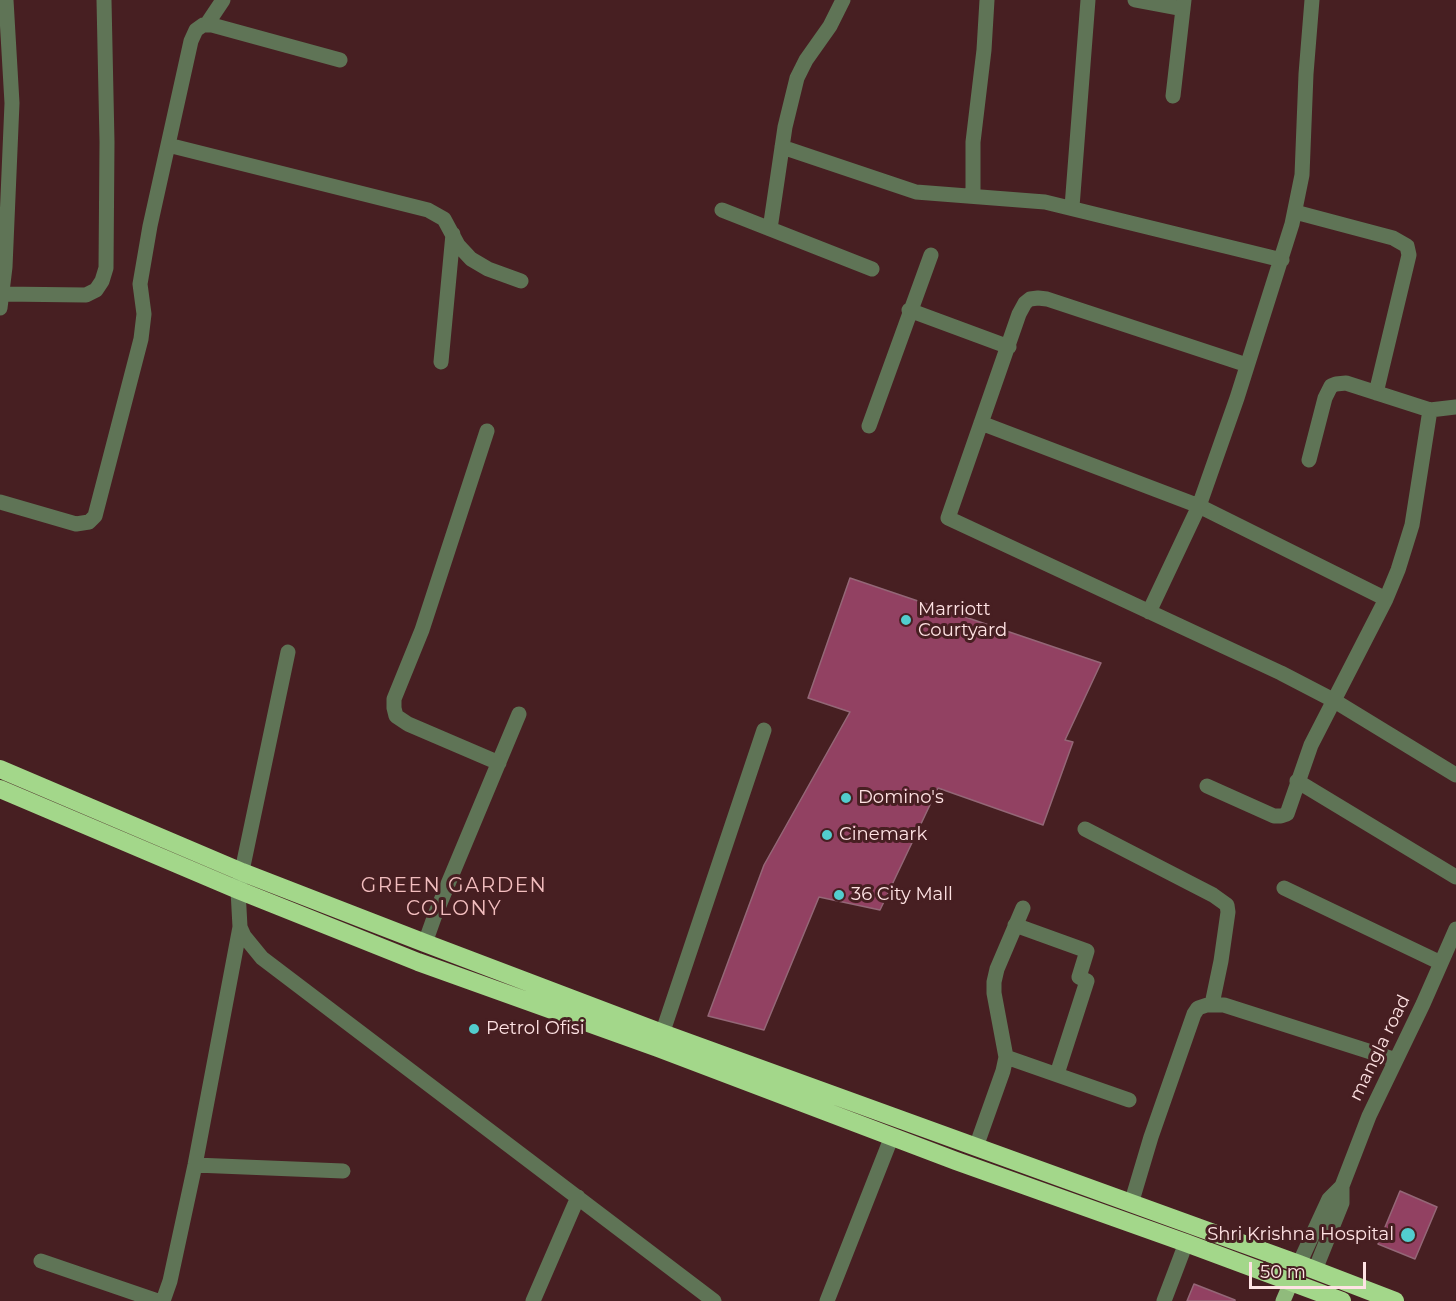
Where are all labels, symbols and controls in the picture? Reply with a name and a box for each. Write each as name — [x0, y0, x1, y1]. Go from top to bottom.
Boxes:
place label: Marriott Courtyard — [918, 599, 1007, 642]
marker: Marriott Courtyard — [899, 613, 913, 627]
place label: Domino's — [858, 787, 944, 809]
marker: Domino's — [839, 791, 853, 805]
place label: Cinemark — [839, 824, 927, 846]
marker: Cinemark — [820, 828, 834, 842]
district label: GREEN GARDEN COLONY — [361, 874, 547, 921]
place label: 36 City Mall — [851, 884, 953, 906]
marker: 36 City Mall — [832, 888, 846, 902]
street label: mangla road — [1345, 991, 1415, 1105]
place label: Petrol Ofisi — [486, 1018, 584, 1040]
marker: Petrol Ofisi — [467, 1022, 481, 1036]
place label: Shri Krishna Hospital — [1207, 1224, 1394, 1246]
marker: Shri Krishna Hospital — [1399, 1226, 1417, 1244]
scale bar — [1252, 1250, 1369, 1288]
text: 50 m — [1260, 1261, 1306, 1283]

